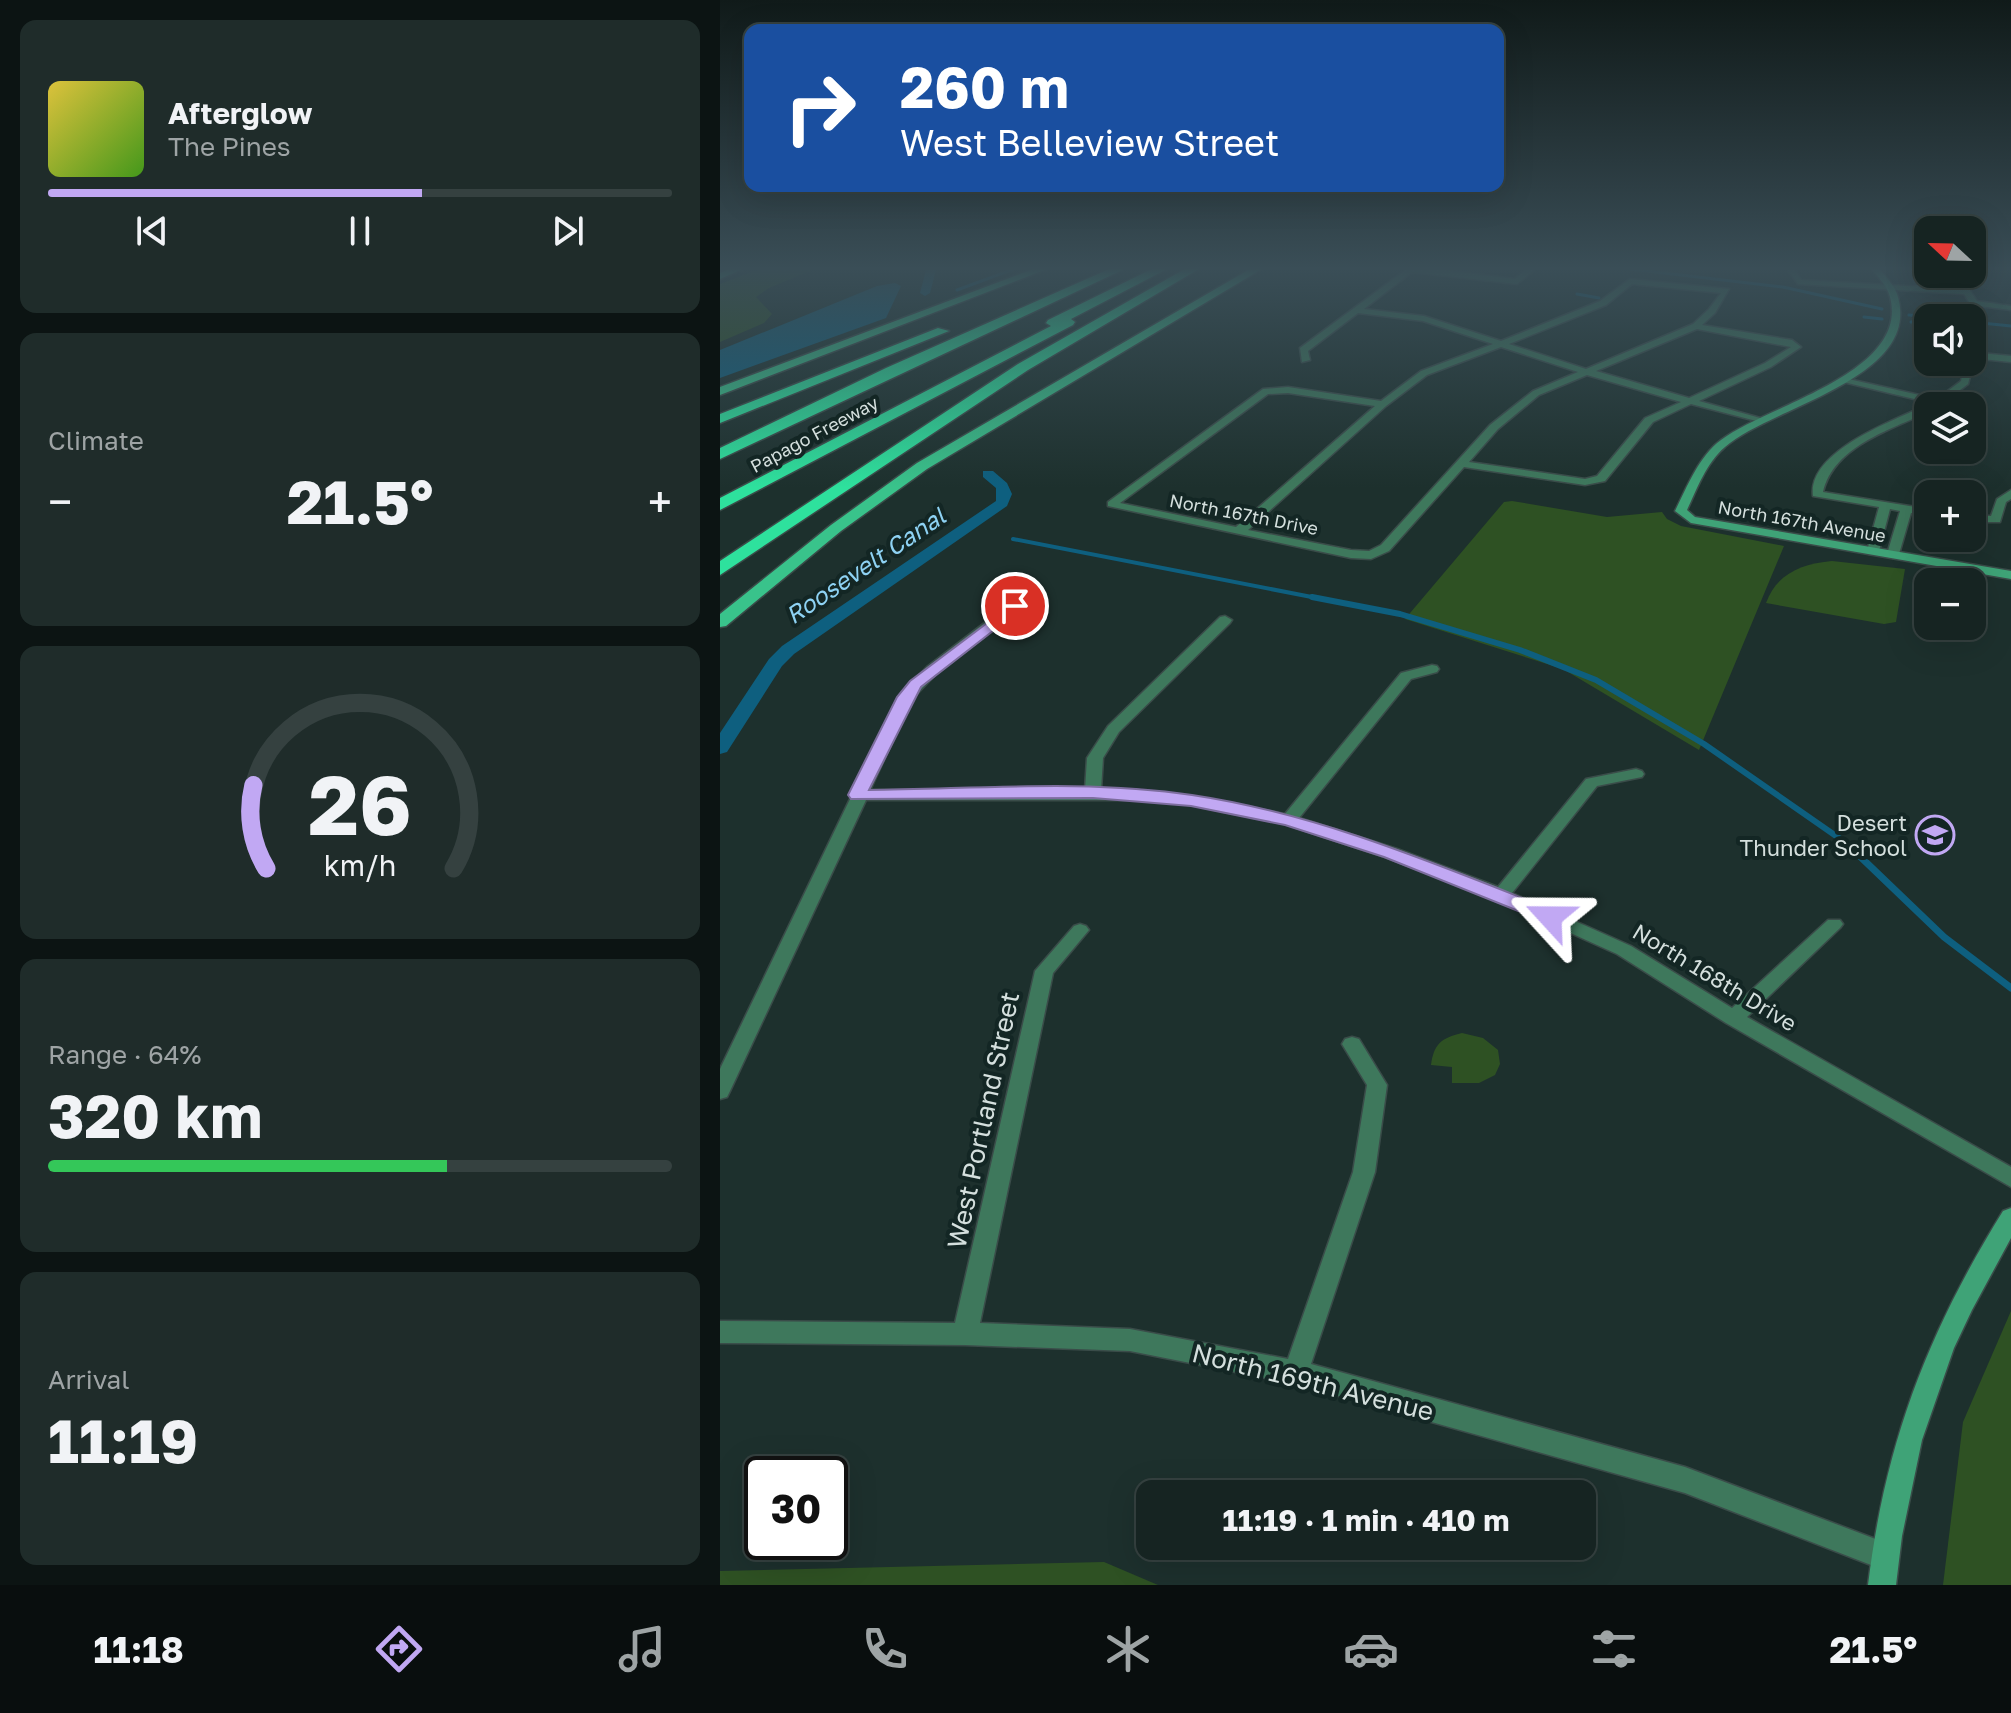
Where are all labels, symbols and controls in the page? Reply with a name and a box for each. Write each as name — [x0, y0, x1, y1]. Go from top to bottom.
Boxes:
text: 260 m — [900, 53, 1069, 120]
icon: right — [768, 56, 872, 160]
text: Afterglow — [168, 95, 312, 131]
text: West Belleview Street — [900, 121, 1279, 164]
text: The Pines — [168, 131, 291, 162]
icon: previous — [130, 209, 174, 253]
icon: pause — [338, 209, 382, 253]
icon: next — [546, 209, 590, 253]
north arrow — [1914, 216, 1986, 288]
map controls — [1914, 216, 1986, 640]
button: sound — [1914, 304, 1986, 376]
street label: Papago Freeway — [746, 391, 882, 477]
button: layers — [1914, 392, 1986, 464]
text: Climate — [48, 425, 144, 456]
text: 21.5° — [287, 465, 433, 537]
text: − — [48, 475, 72, 528]
text: + — [648, 475, 672, 528]
button: + — [1914, 480, 1986, 552]
street label: North 167th Drive — [1168, 489, 1320, 539]
street label: North 167th Avenue — [1716, 495, 1888, 547]
water label: Roosevelt Canal — [780, 500, 952, 629]
button: − — [1914, 568, 1986, 640]
pin — [981, 572, 1049, 640]
icon: arrive — [993, 584, 1037, 628]
text: 26 — [308, 752, 412, 852]
place label: Desert Thunder School — [1740, 809, 1907, 861]
school or university icon: Desert Thunder School — [1914, 814, 1956, 856]
text: km/h — [324, 848, 396, 882]
position arrow — [1508, 875, 1592, 959]
street label: North 168th Drive — [1628, 917, 1802, 1037]
street label: West Portland Street — [941, 989, 1025, 1251]
text: Range · 64% — [48, 1039, 201, 1070]
text: 320 km — [48, 1079, 263, 1151]
street label: North 169th Avenue — [1189, 1337, 1437, 1427]
text: Arrival — [48, 1364, 129, 1395]
text: 11:19 — [48, 1404, 198, 1476]
speed limit sign: 30 — [744, 1456, 848, 1560]
text: 11:19 · 1 min · 410 m — [1222, 1502, 1510, 1538]
icon: directions — [371, 1621, 427, 1677]
icon: music — [614, 1621, 670, 1677]
icon: phone — [857, 1621, 913, 1677]
icon: climate — [1100, 1621, 1156, 1677]
icon: car — [1343, 1621, 1399, 1677]
icon: filters — [1586, 1621, 1642, 1677]
text: 11:18 — [94, 1628, 184, 1671]
text: 21.5° — [1829, 1628, 1917, 1671]

